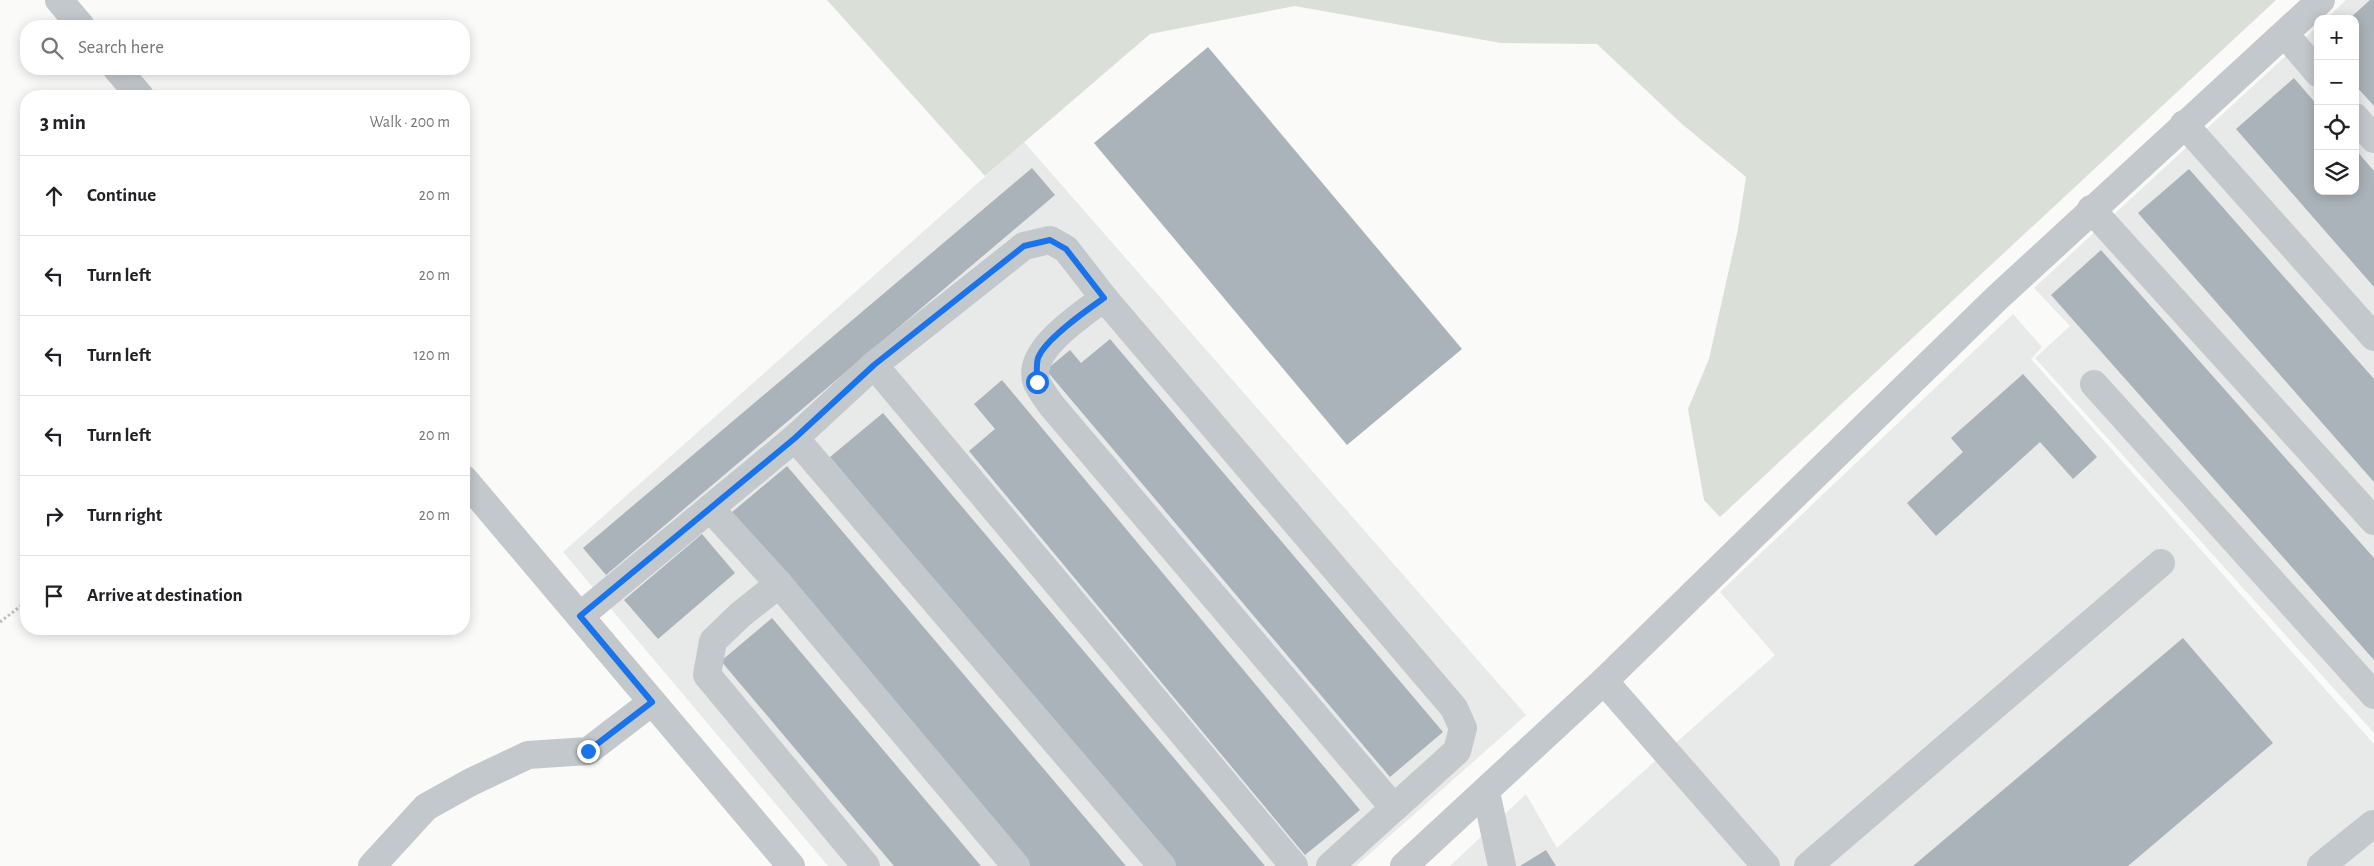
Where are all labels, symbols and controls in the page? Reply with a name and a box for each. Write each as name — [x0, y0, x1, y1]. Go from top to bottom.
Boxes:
map controls — [2314, 15, 2359, 195]
button: + — [2314, 15, 2359, 60]
search box — [20, 20, 470, 75]
icon: search — [38, 34, 66, 62]
text: Search here — [78, 38, 164, 57]
button: − — [2314, 60, 2359, 105]
button: locate — [2314, 105, 2359, 150]
text: 3 min — [40, 112, 86, 133]
text: Walk · 200 m — [369, 114, 450, 130]
button: layers — [2314, 150, 2359, 195]
icon: ahead — [40, 182, 68, 210]
text: Continue — [87, 186, 156, 205]
text: 20 m — [419, 187, 450, 203]
icon: left — [40, 262, 68, 290]
text: Turn left — [87, 266, 151, 285]
text: 20 m — [419, 267, 450, 283]
icon: left — [40, 342, 68, 370]
text: Turn left — [87, 346, 151, 365]
text: 120 m — [413, 347, 450, 363]
route start — [1026, 371, 1049, 394]
icon: left — [40, 422, 68, 450]
text: Turn left — [87, 426, 151, 445]
text: 20 m — [419, 427, 450, 443]
icon: right — [40, 502, 68, 530]
text: Turn right — [87, 506, 162, 525]
text: 20 m — [419, 507, 450, 523]
icon: arrive — [40, 582, 68, 610]
text: Arrive at destination — [87, 586, 243, 605]
route end — [577, 740, 600, 763]

